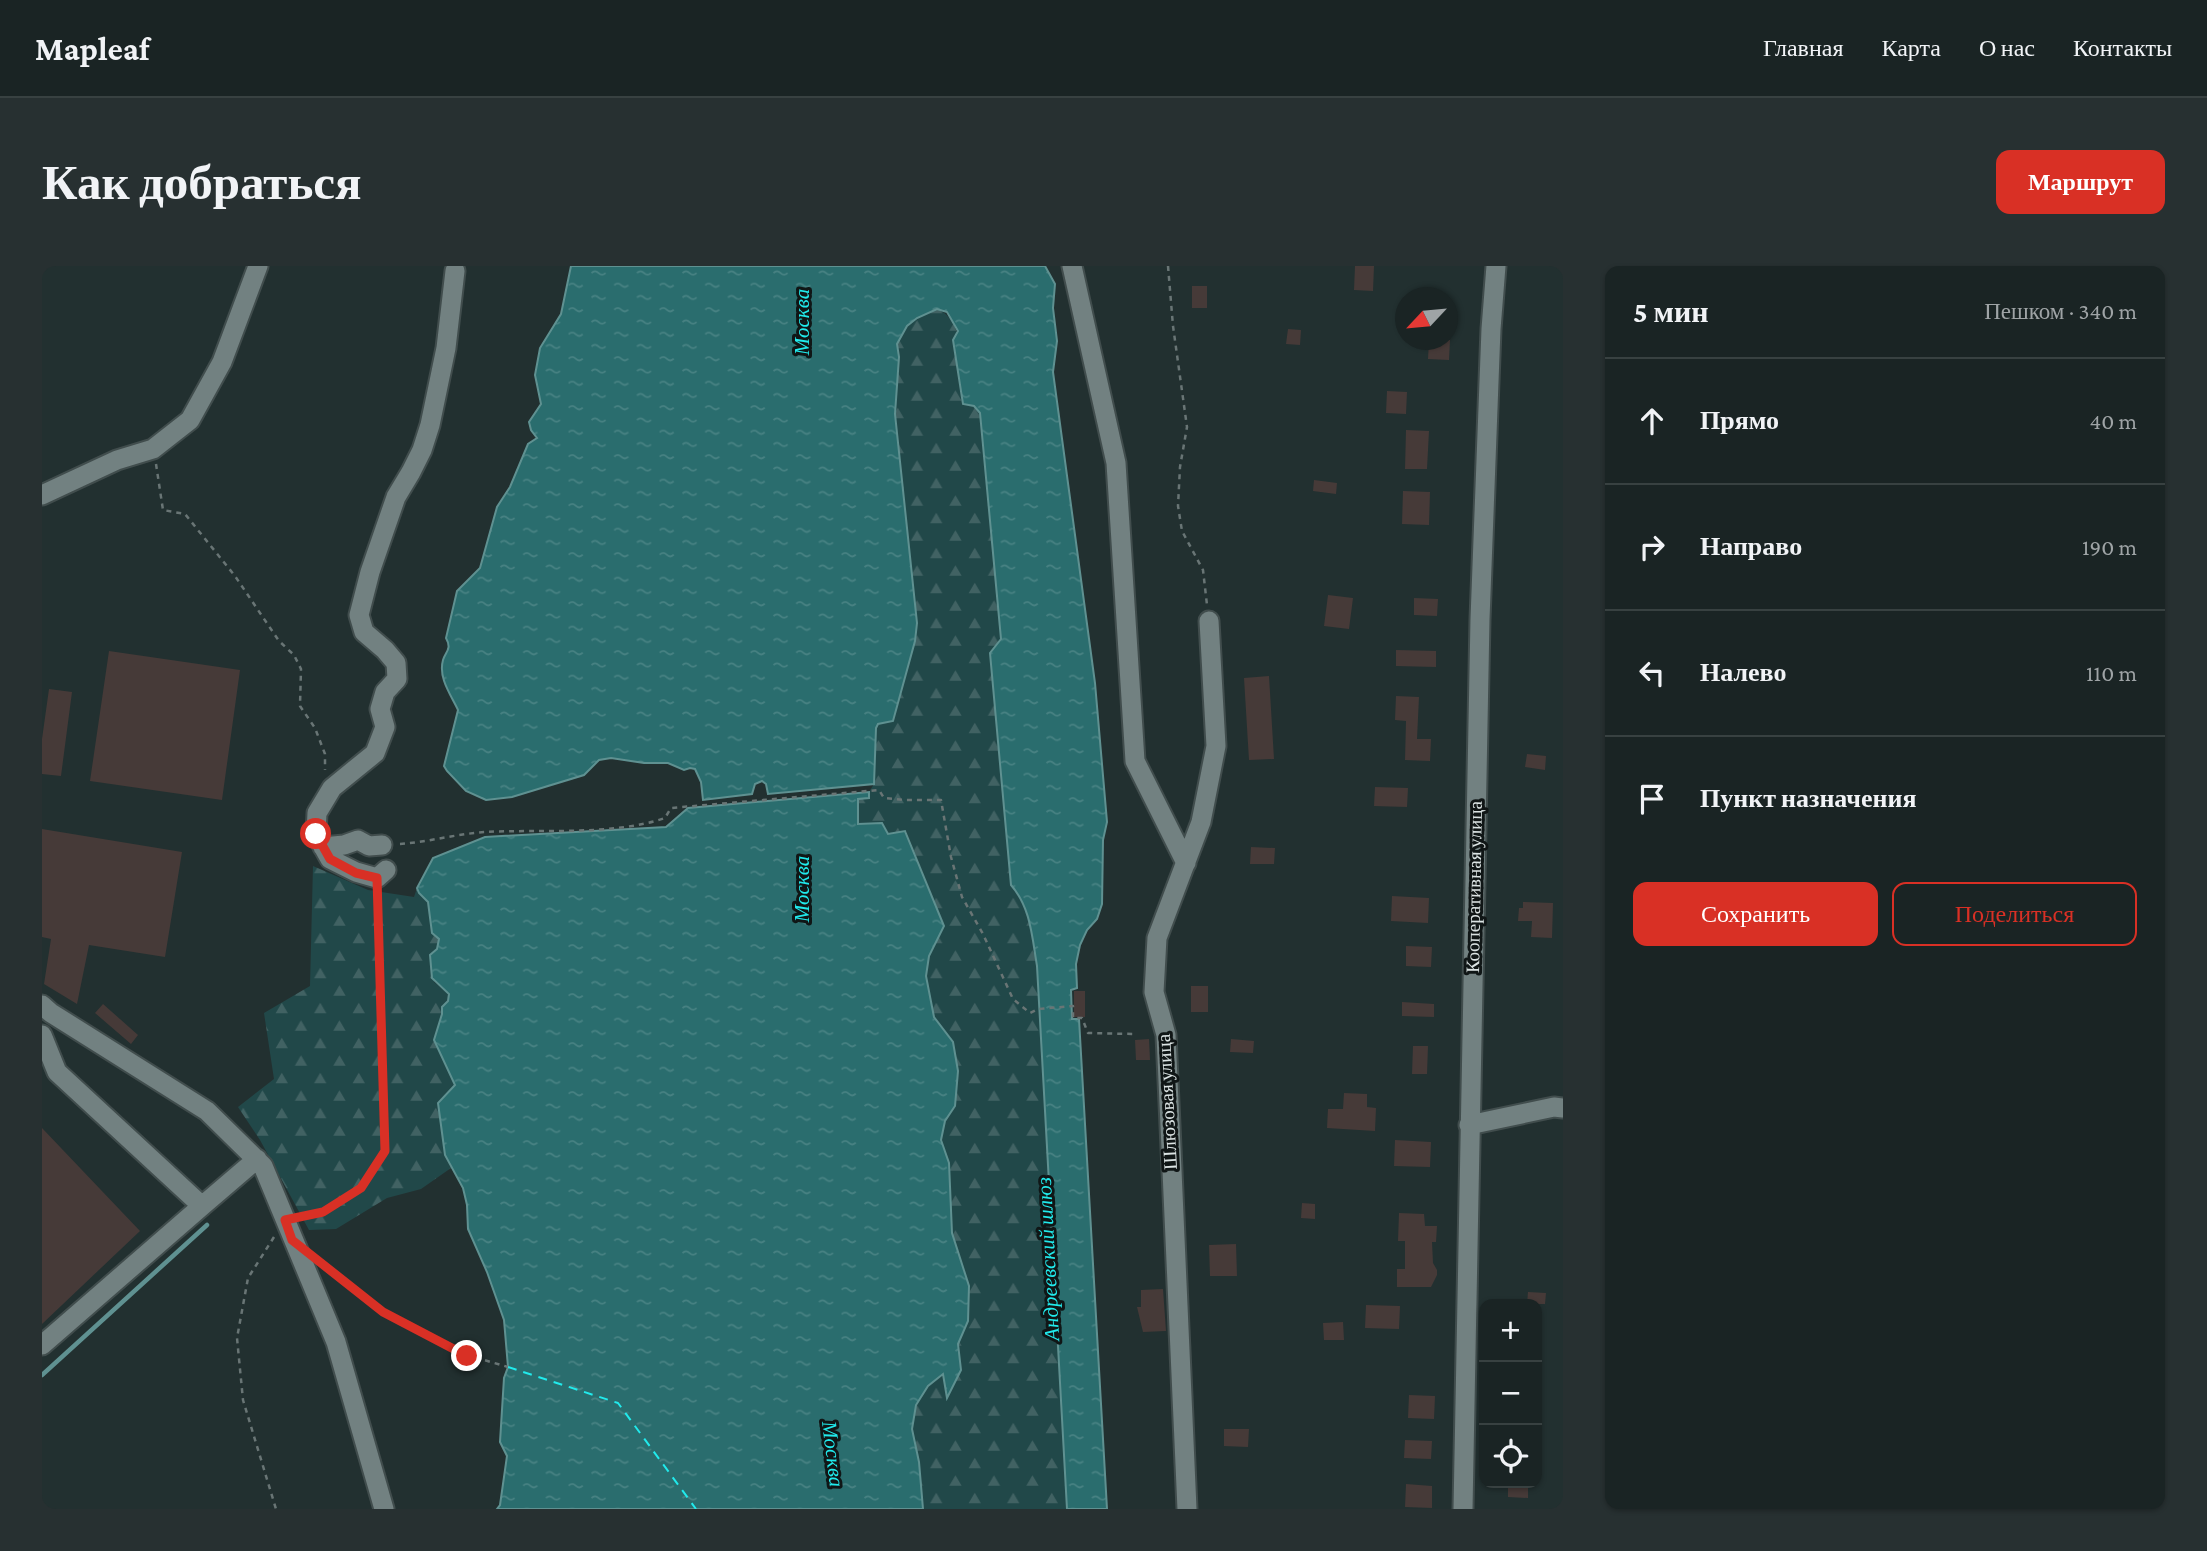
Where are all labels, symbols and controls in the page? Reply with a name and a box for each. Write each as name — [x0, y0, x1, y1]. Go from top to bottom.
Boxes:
text: Mapleaf — [35, 30, 150, 67]
text: Главная — [1763, 34, 1844, 61]
text: Карта — [1882, 34, 1941, 61]
text: О нас — [1979, 34, 2035, 61]
text: Контакты — [2073, 34, 2172, 61]
button: Маршрут — [1996, 150, 2165, 214]
text: Как добраться — [42, 155, 362, 210]
north arrow — [1395, 287, 1458, 350]
water label: Москва — [790, 289, 814, 356]
text: 5 мин — [1633, 295, 1708, 328]
text: Пешком · 340 m — [1984, 298, 2137, 324]
icon: ahead — [1633, 402, 1671, 440]
text: Прямо — [1700, 406, 1779, 435]
text: 40 m — [2089, 408, 2137, 434]
icon: right — [1633, 528, 1671, 566]
text: Направо — [1700, 532, 1802, 561]
text: 190 m — [2082, 534, 2137, 560]
icon: left — [1633, 654, 1671, 692]
text: Налево — [1700, 658, 1786, 687]
text: 110 m — [2086, 660, 2137, 686]
icon: arrive — [1633, 780, 1671, 818]
text: Пункт назначения — [1700, 784, 1917, 813]
street label: Кооперативная улица — [1462, 800, 1486, 973]
route start — [300, 818, 331, 849]
water label: Москва — [790, 856, 814, 923]
button: Сохранить — [1633, 882, 1878, 946]
button: Поделиться — [1892, 882, 2137, 946]
street label: Шлюзовая улица — [1153, 1033, 1181, 1171]
water label: Андреевский шлюз — [1032, 1177, 1064, 1343]
map controls — [1479, 1299, 1542, 1488]
button: + — [1479, 1299, 1542, 1362]
route end — [451, 1340, 482, 1371]
button: − — [1479, 1362, 1542, 1425]
water label: Москва — [817, 1419, 849, 1488]
button: locate — [1479, 1425, 1542, 1488]

